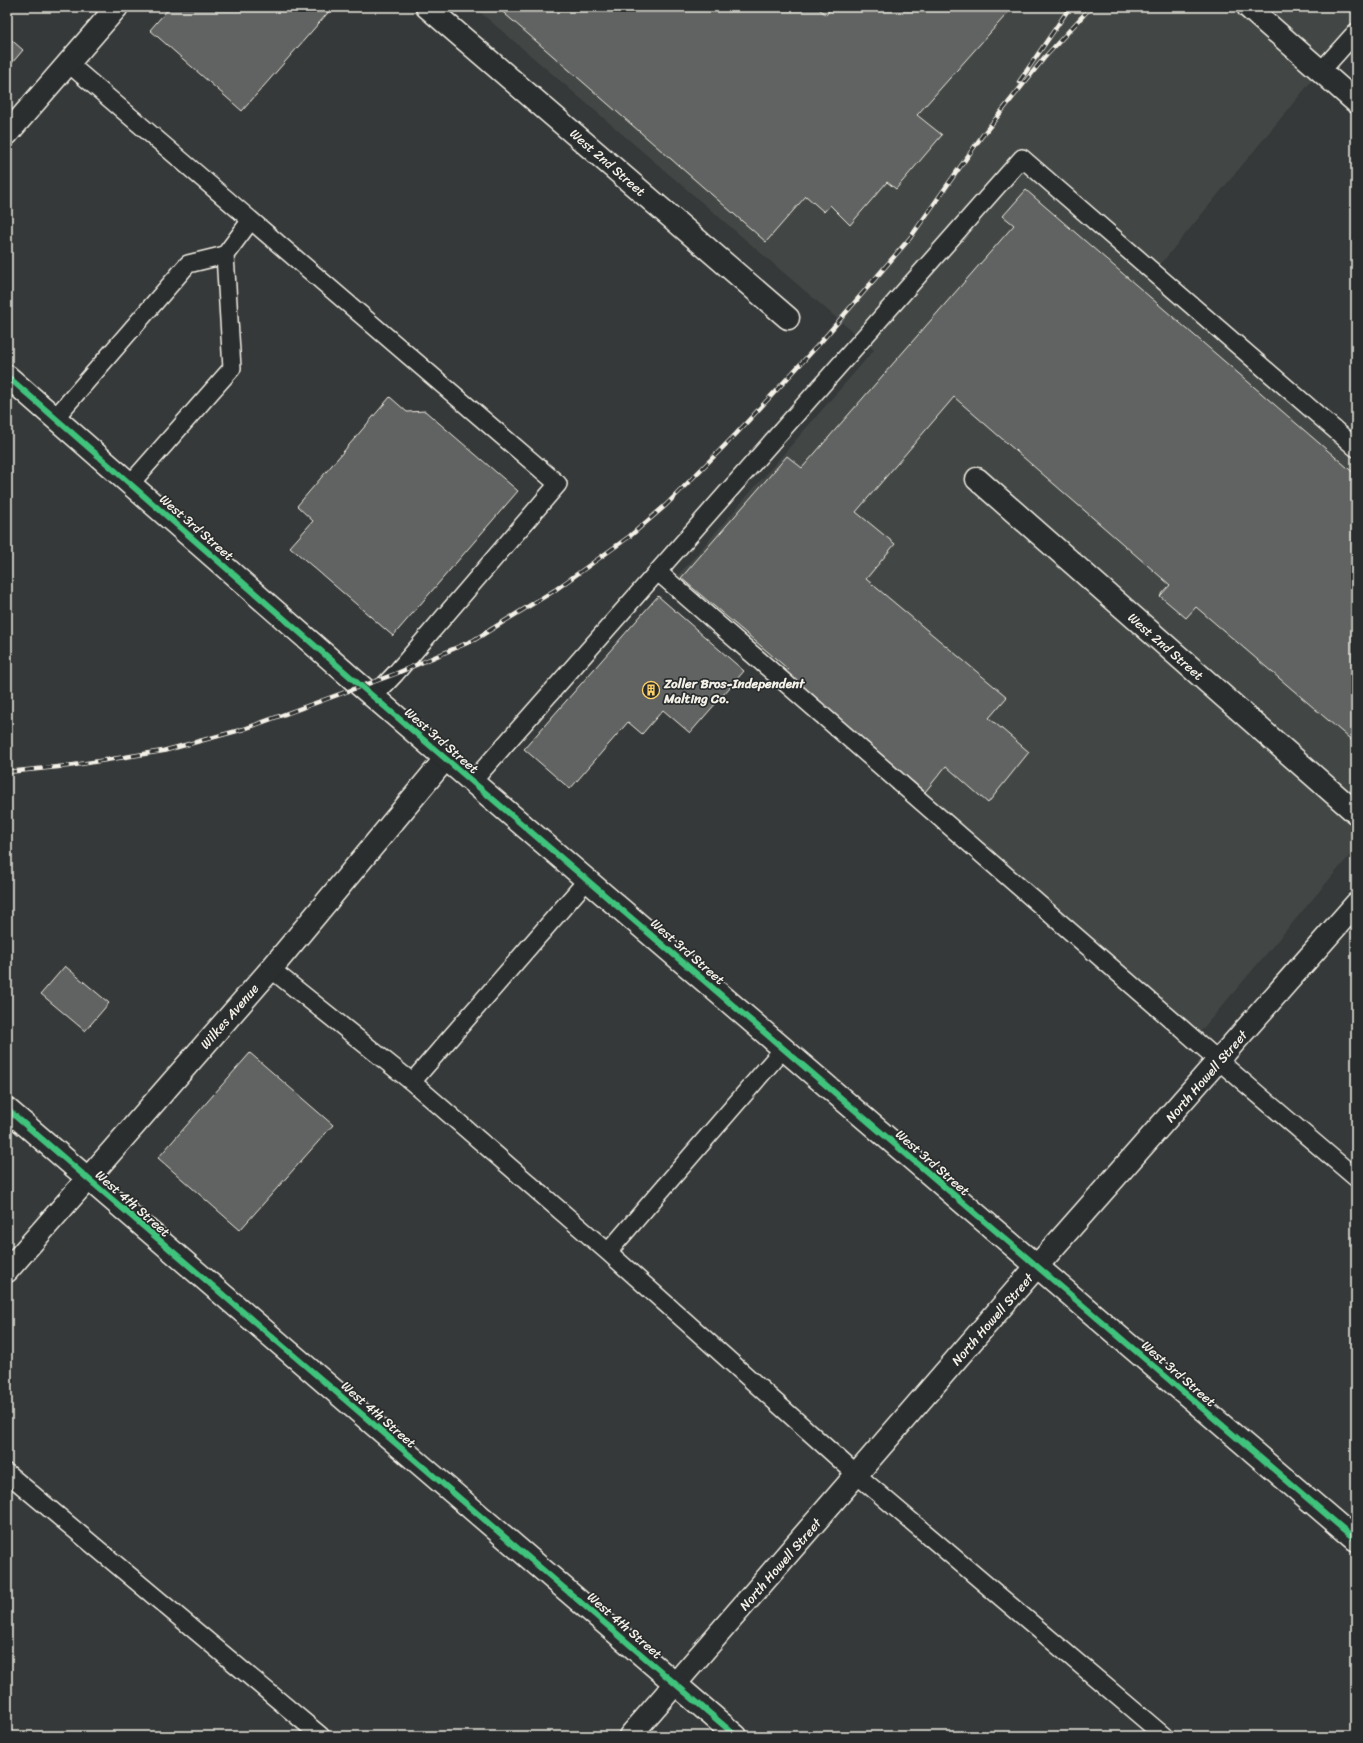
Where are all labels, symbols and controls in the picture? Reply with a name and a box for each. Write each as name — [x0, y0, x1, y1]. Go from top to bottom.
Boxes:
street label: West 2nd Street — [564, 123, 651, 202]
street label: West 3rd Street — [154, 488, 239, 567]
street label: West 2nd Street — [1122, 607, 1209, 686]
place label: Zoller Bros-Independent Malting Co. — [663, 672, 805, 710]
building icon: Zoller Bros-Independent Malting Co. — [641, 680, 661, 700]
street label: West 3rd Street — [399, 701, 484, 780]
street label: West 3rd Street — [645, 912, 730, 991]
street label: Wilkes Avenue — [194, 978, 265, 1054]
street label: North Howell Street — [1159, 1024, 1254, 1128]
street label: West 3rd Street — [890, 1123, 975, 1202]
street label: West 4th Street — [90, 1164, 176, 1243]
street label: North Howell Street — [945, 1267, 1040, 1371]
street label: West 3rd Street — [1136, 1334, 1221, 1413]
street label: West 4th Street — [336, 1375, 422, 1454]
street label: North Howell Street — [733, 1512, 828, 1616]
street label: West 4th Street — [582, 1586, 668, 1665]

